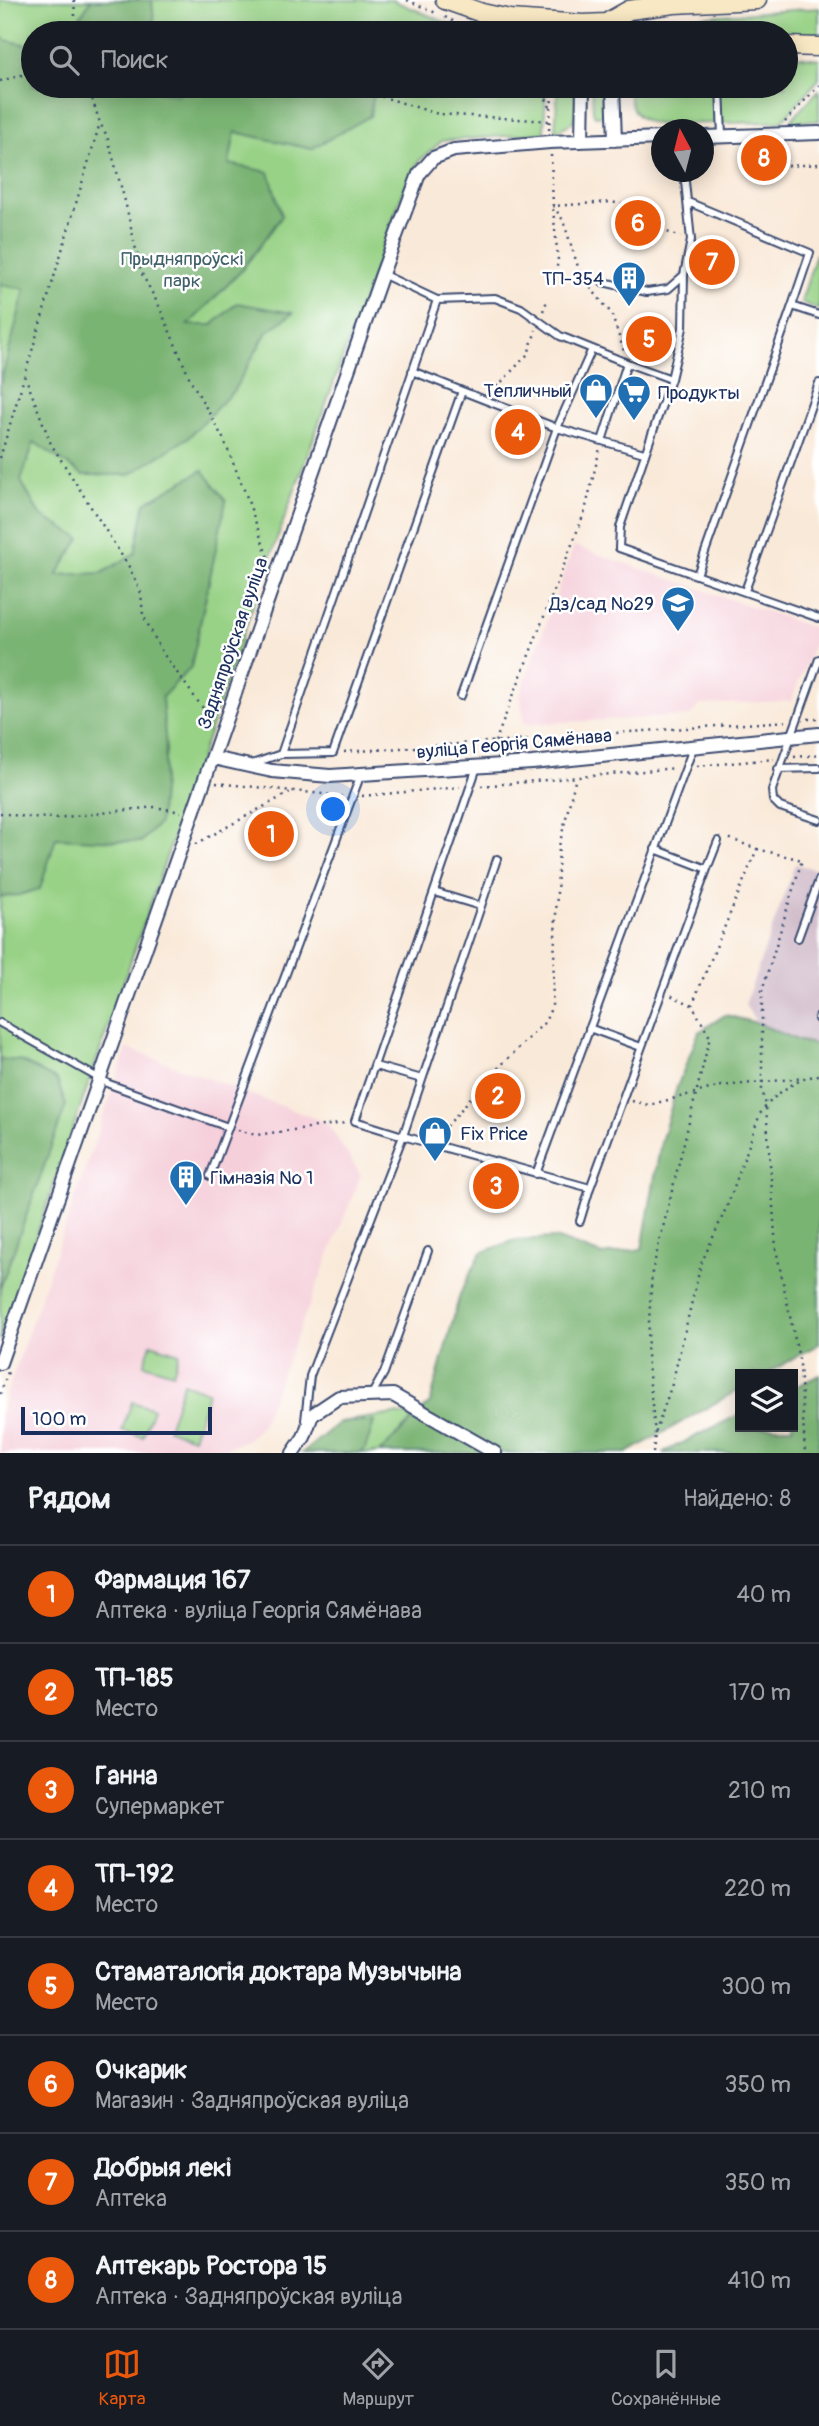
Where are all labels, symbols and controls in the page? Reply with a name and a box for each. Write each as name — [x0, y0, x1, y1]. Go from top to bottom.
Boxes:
search box — [21, 21, 798, 98]
icon: search — [45, 41, 83, 79]
text: Поиск — [101, 44, 169, 76]
north arrow — [651, 119, 714, 182]
pin: 8 — [741, 132, 787, 184]
pin: 6 — [615, 197, 661, 249]
pin: 7 — [689, 236, 735, 288]
park label: Прыдняпроўскі парк — [121, 247, 243, 293]
building icon: ТП-354 — [610, 259, 648, 308]
place label: ТП-354 — [542, 267, 604, 291]
pin: 5 — [626, 313, 672, 365]
shop icon: Тепличный — [577, 371, 615, 420]
supermarket icon: Продукты — [615, 373, 653, 422]
place label: Тепличный — [484, 379, 572, 403]
place label: Продукты — [658, 381, 740, 405]
pin: 4 — [495, 406, 541, 458]
street label: Задняпроўская вуліца — [192, 554, 274, 732]
school or university icon: Дз/сад №29 — [659, 584, 697, 633]
place label: Дз/сад №29 — [548, 592, 654, 616]
street label: вуліца Георгія Сямёнава — [415, 723, 613, 765]
your location — [316, 792, 350, 826]
pin: 1 — [248, 808, 294, 860]
pin: 2 — [475, 1070, 521, 1122]
shop icon: Fix Price — [416, 1114, 454, 1163]
place label: Fix Price — [460, 1122, 528, 1146]
building icon: Гімназія № 1 — [167, 1158, 205, 1207]
pin: 3 — [473, 1160, 519, 1212]
place label: Гімназія № 1 — [210, 1166, 314, 1190]
map controls — [735, 1369, 798, 1432]
button: layers — [735, 1369, 798, 1432]
scale bar — [21, 1404, 212, 1436]
text: 100 m — [32, 1407, 86, 1431]
text: Рядом — [28, 1480, 111, 1517]
text: Найдено: 8 — [683, 1484, 791, 1513]
text: Фармация 167 — [95, 1564, 251, 1596]
text: 1 — [47, 1580, 56, 1609]
text: 40 m — [737, 1580, 791, 1609]
text: Аптека · вуліца Георгія Сямёнава — [95, 1596, 422, 1625]
text: ТП-185 — [95, 1662, 173, 1694]
text: 2 — [45, 1678, 57, 1707]
text: 170 m — [729, 1678, 791, 1707]
text: Место — [95, 1694, 158, 1723]
text: Ганна — [95, 1760, 158, 1792]
text: 3 — [45, 1776, 57, 1805]
text: 210 m — [728, 1776, 791, 1805]
text: Супермаркет — [95, 1792, 224, 1821]
text: ТП-192 — [95, 1858, 174, 1890]
text: 4 — [44, 1874, 58, 1903]
text: 220 m — [724, 1874, 791, 1903]
text: Место — [95, 1890, 158, 1919]
text: Стаматалогія доктара Музычына — [95, 1956, 462, 1988]
text: 5 — [45, 1972, 57, 2001]
text: 300 m — [721, 1972, 791, 2001]
text: Место — [95, 1988, 158, 2017]
text: Очкарик — [95, 2054, 187, 2086]
text: 6 — [44, 2070, 58, 2099]
text: 350 m — [725, 2070, 791, 2099]
text: Магазин · Задняпроўская вуліца — [95, 2086, 409, 2115]
text: Добрыя лекі — [95, 2152, 231, 2184]
text: 7 — [45, 2168, 57, 2197]
text: 350 m — [725, 2168, 791, 2197]
text: Аптека — [95, 2184, 167, 2213]
text: Аптекарь Ростора 15 — [95, 2250, 327, 2282]
text: 8 — [45, 2266, 57, 2295]
text: 410 m — [728, 2266, 791, 2295]
text: Аптека · Задняпроўская вуліца — [95, 2282, 402, 2311]
tab: Карта — [98, 2345, 146, 2411]
tab: Маршрут — [343, 2345, 414, 2411]
tab: Сохранённые — [611, 2345, 721, 2411]

